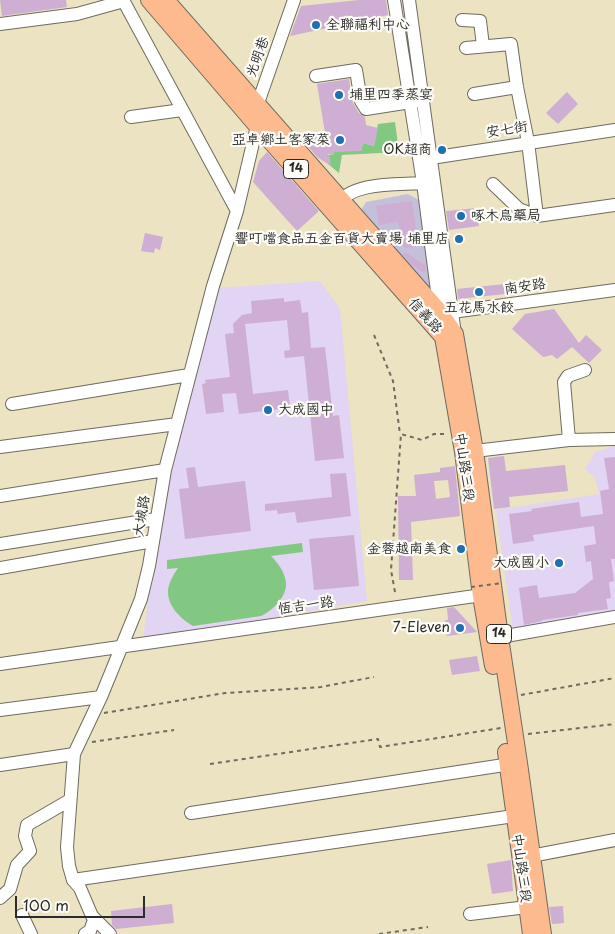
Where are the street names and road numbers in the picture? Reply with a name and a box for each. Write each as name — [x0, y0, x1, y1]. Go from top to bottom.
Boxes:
street label: 光明巷 — [243, 34, 273, 80]
street label: 安七街 — [485, 118, 529, 142]
road number: 14 — [284, 160, 308, 178]
street label: 南安路 — [503, 276, 547, 298]
street label: 信義路 — [405, 295, 445, 337]
street label: 中山路三段 — [451, 431, 477, 503]
street label: 大城路 — [130, 494, 154, 538]
street label: 恆吉一路 — [277, 594, 335, 618]
road number: 14 — [486, 624, 512, 644]
street label: 中山路三段 — [508, 832, 534, 904]

